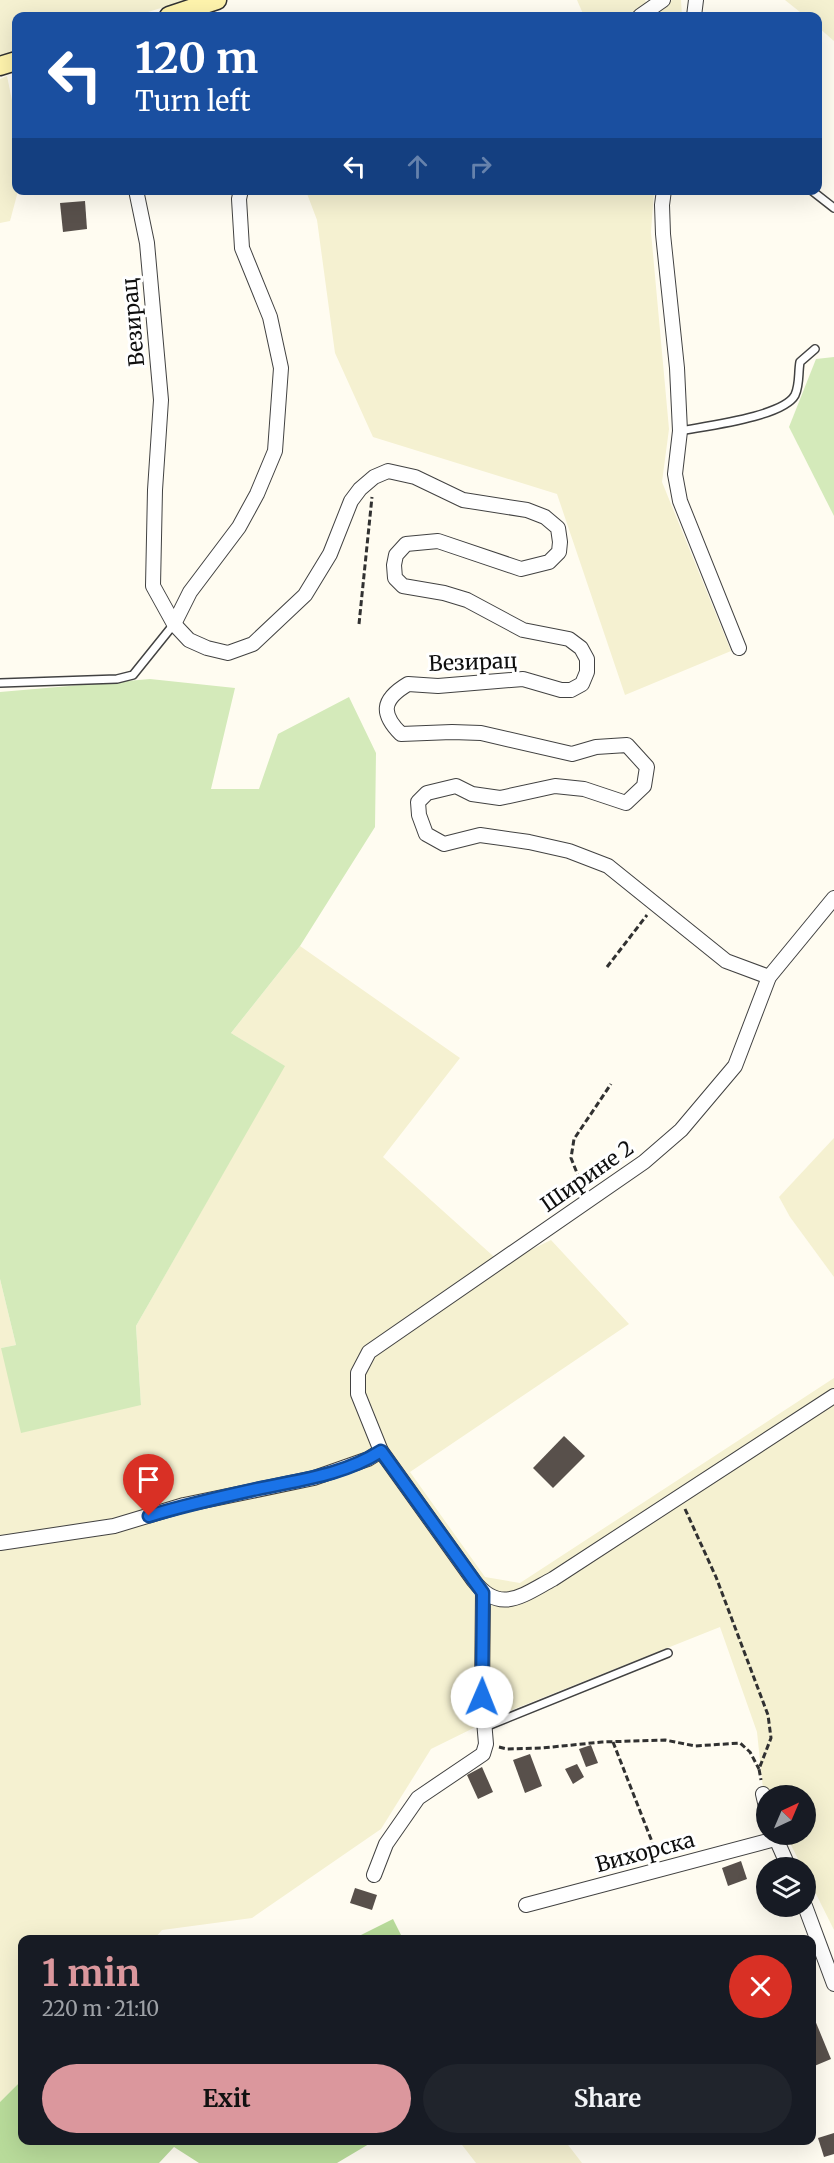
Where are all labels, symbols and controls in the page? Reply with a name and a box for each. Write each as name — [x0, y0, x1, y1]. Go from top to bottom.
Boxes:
text: 120 m — [135, 32, 258, 84]
icon: left — [36, 36, 114, 114]
text: Turn left — [135, 84, 250, 118]
icon: left — [338, 150, 371, 183]
icon: ahead — [401, 150, 434, 183]
icon: right — [464, 150, 497, 183]
street label: Везирац — [116, 276, 150, 368]
street label: Везирац — [428, 647, 518, 677]
street label: Ширине 2 — [535, 1134, 639, 1218]
pin — [123, 1454, 174, 1516]
icon: arrive — [132, 1463, 165, 1496]
position arrow — [450, 1665, 514, 1729]
north arrow — [756, 1785, 816, 1845]
map controls — [756, 1785, 816, 1917]
street label: Вихорска — [592, 1826, 698, 1878]
button: layers — [756, 1857, 816, 1917]
text: 1 min — [42, 1951, 140, 1996]
button: close — [729, 1955, 792, 2018]
text: 220 m · 21:10 — [42, 1996, 159, 2021]
button: Exit — [42, 2064, 411, 2133]
button: Share — [423, 2064, 792, 2133]

